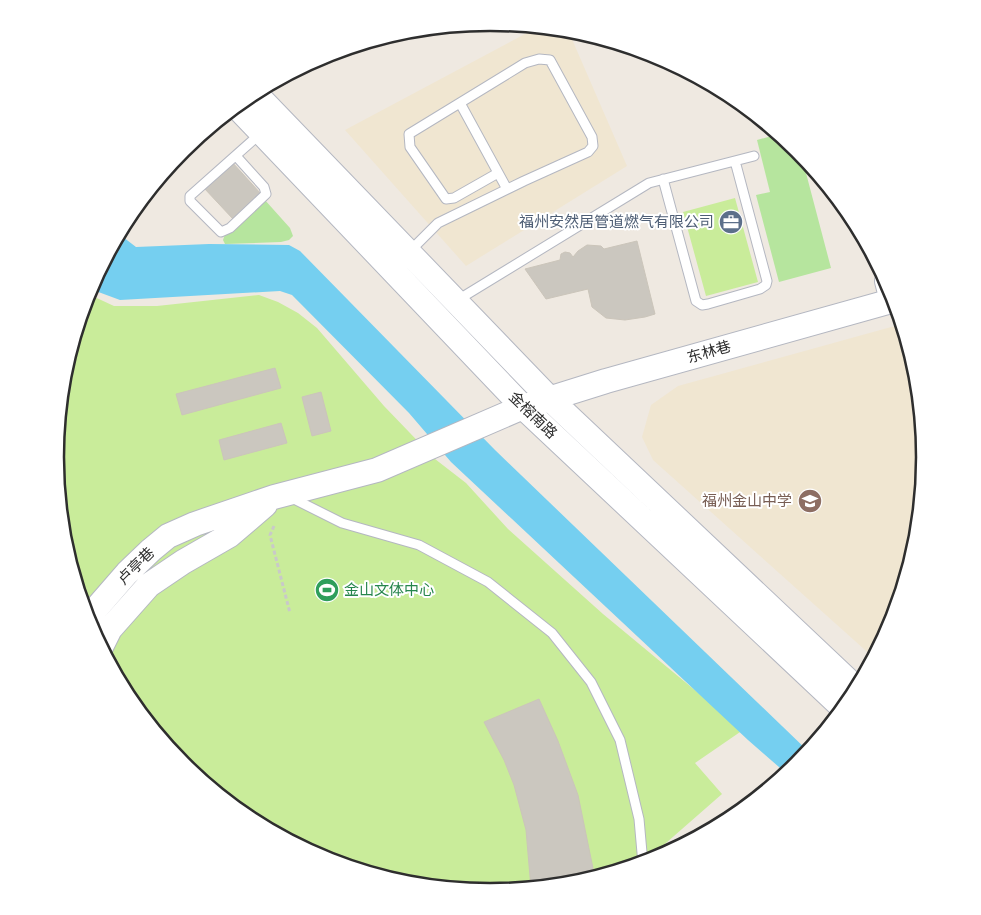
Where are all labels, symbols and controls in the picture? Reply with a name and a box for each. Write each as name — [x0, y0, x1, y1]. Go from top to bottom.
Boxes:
office icon: 福州安然居管道燃气有限公司 — [718, 209, 744, 235]
place label: 福州安然居管道燃气有限公司 — [519, 213, 714, 230]
street label: 东林巷 — [685, 338, 733, 366]
street label: 金榕南路 — [506, 388, 561, 442]
school or university icon: 福州金山中学 — [797, 488, 823, 514]
place label: 福州金山中学 — [702, 492, 792, 509]
street label: 卢亭巷 — [114, 544, 158, 588]
sports icon: 金山文体中心 — [314, 577, 340, 603]
place label: 金山文体中心 — [344, 582, 434, 598]

